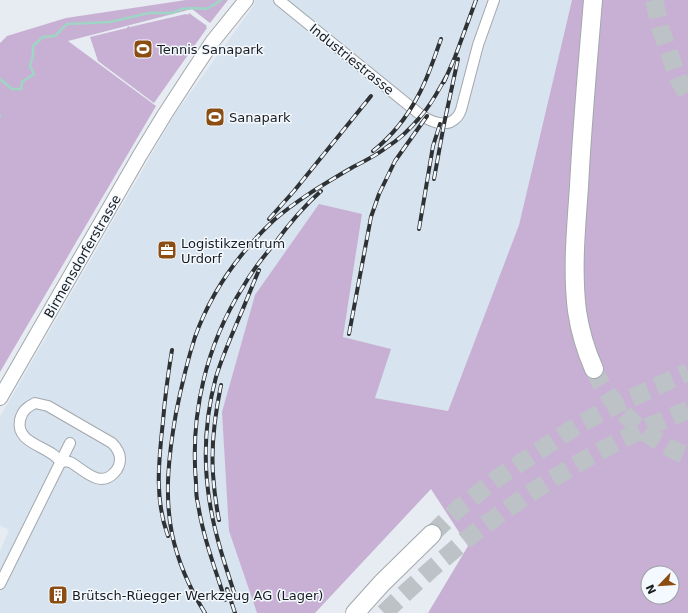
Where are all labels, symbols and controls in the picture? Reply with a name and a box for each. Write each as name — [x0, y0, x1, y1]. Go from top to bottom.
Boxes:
street label: Industriestrasse — [307, 21, 397, 98]
sports icon: Tennis Sanapark — [132, 38, 154, 60]
place label: Tennis Sanapark — [156, 42, 264, 57]
sports icon: Sanapark — [204, 106, 226, 128]
place label: Sanapark — [229, 110, 291, 125]
street label: Birmensdorferstrasse — [41, 192, 124, 320]
place label: Logistikzentrum Urdorf — [181, 236, 285, 266]
office icon: Logistikzentrum Urdorf — [156, 239, 178, 261]
north arrow — [640, 565, 680, 605]
text: N — [644, 582, 659, 596]
building icon: Brütsch-Rüegger Werkzeug AG (Lager) — [47, 584, 69, 606]
place label: Brütsch-Rüegger Werkzeug AG (Lager) — [72, 588, 323, 603]

